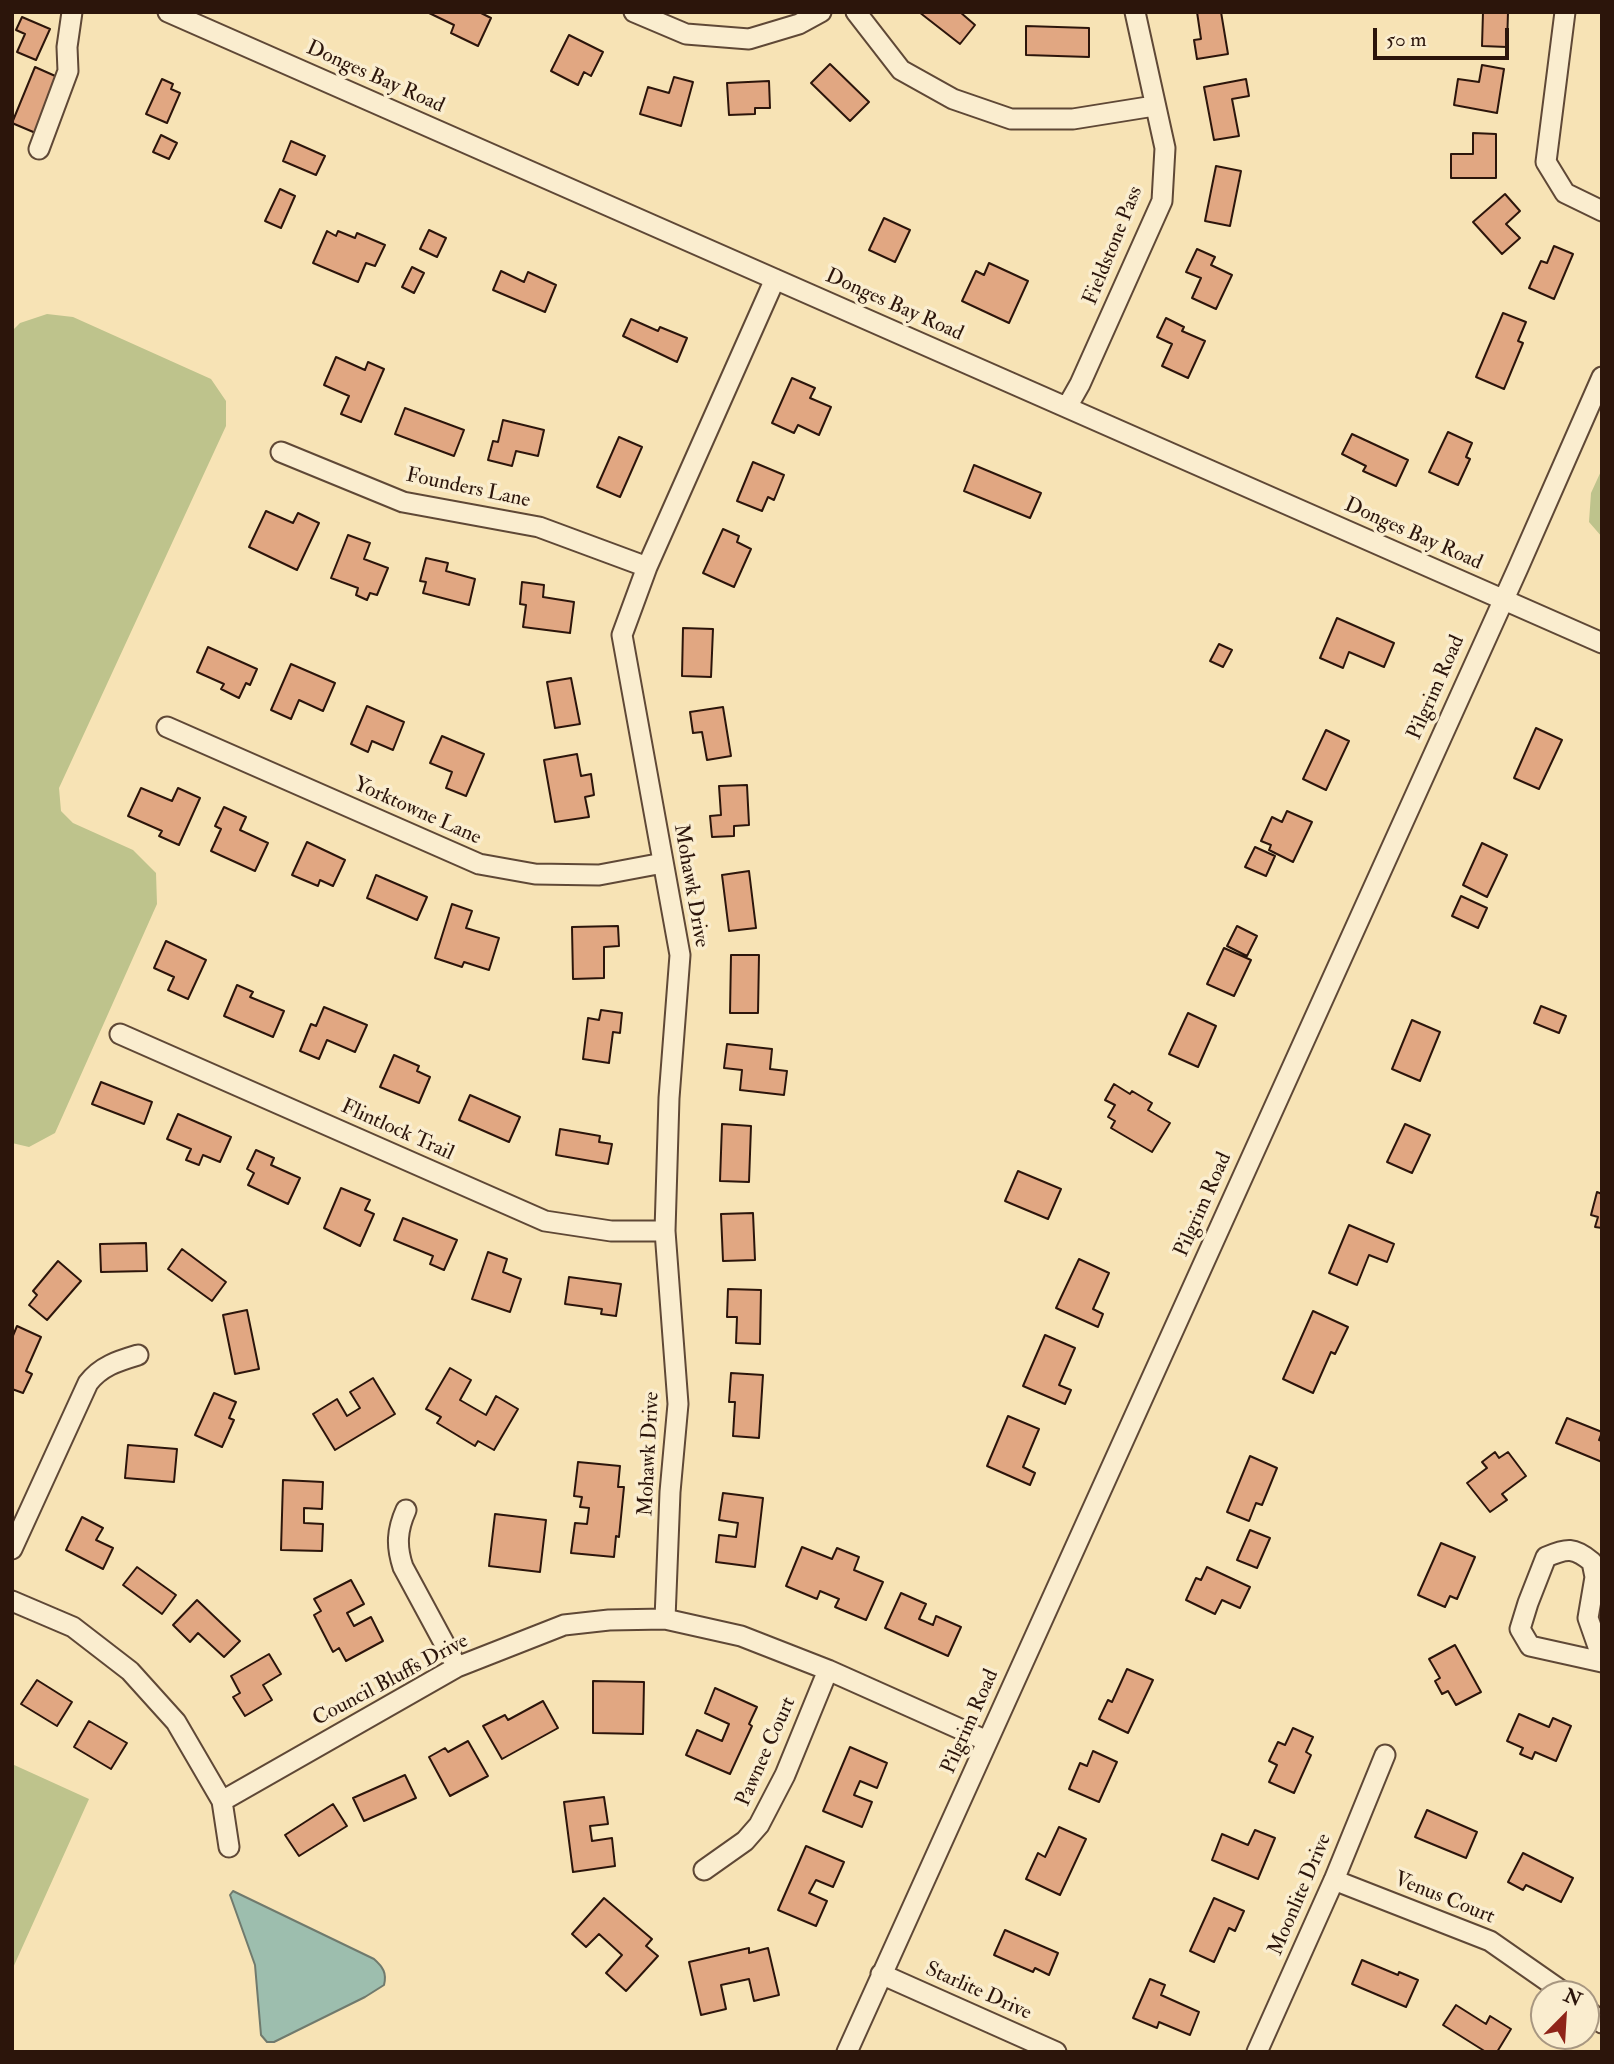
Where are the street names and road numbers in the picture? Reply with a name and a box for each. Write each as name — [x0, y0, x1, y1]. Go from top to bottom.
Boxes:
street label: Donges Bay Road — [302, 36, 448, 120]
street label: Fieldstone Pass — [1079, 183, 1149, 309]
street label: Donges Bay Road — [821, 264, 967, 348]
street label: Founders Lane — [404, 464, 532, 514]
street label: Donges Bay Road — [1340, 493, 1486, 577]
street label: Pilgrim Road — [1403, 632, 1471, 744]
street label: Yorktowne Lane — [349, 773, 485, 851]
street label: Mohawk Drive — [667, 822, 713, 950]
street label: Flintlock Trail — [337, 1095, 457, 1167]
street label: Pilgrim Road — [1170, 1149, 1238, 1261]
street label: Mohawk Drive — [634, 1391, 666, 1517]
street label: Council Bluffs Drive — [309, 1629, 473, 1733]
street label: Pilgrim Road — [937, 1666, 1005, 1778]
street label: Pawnee Court — [732, 1693, 802, 1811]
street label: Moonlite Drive — [1264, 1830, 1338, 1960]
street label: Venus Court — [1390, 1867, 1498, 1931]
street label: Starlite Drive — [921, 1957, 1035, 2027]

